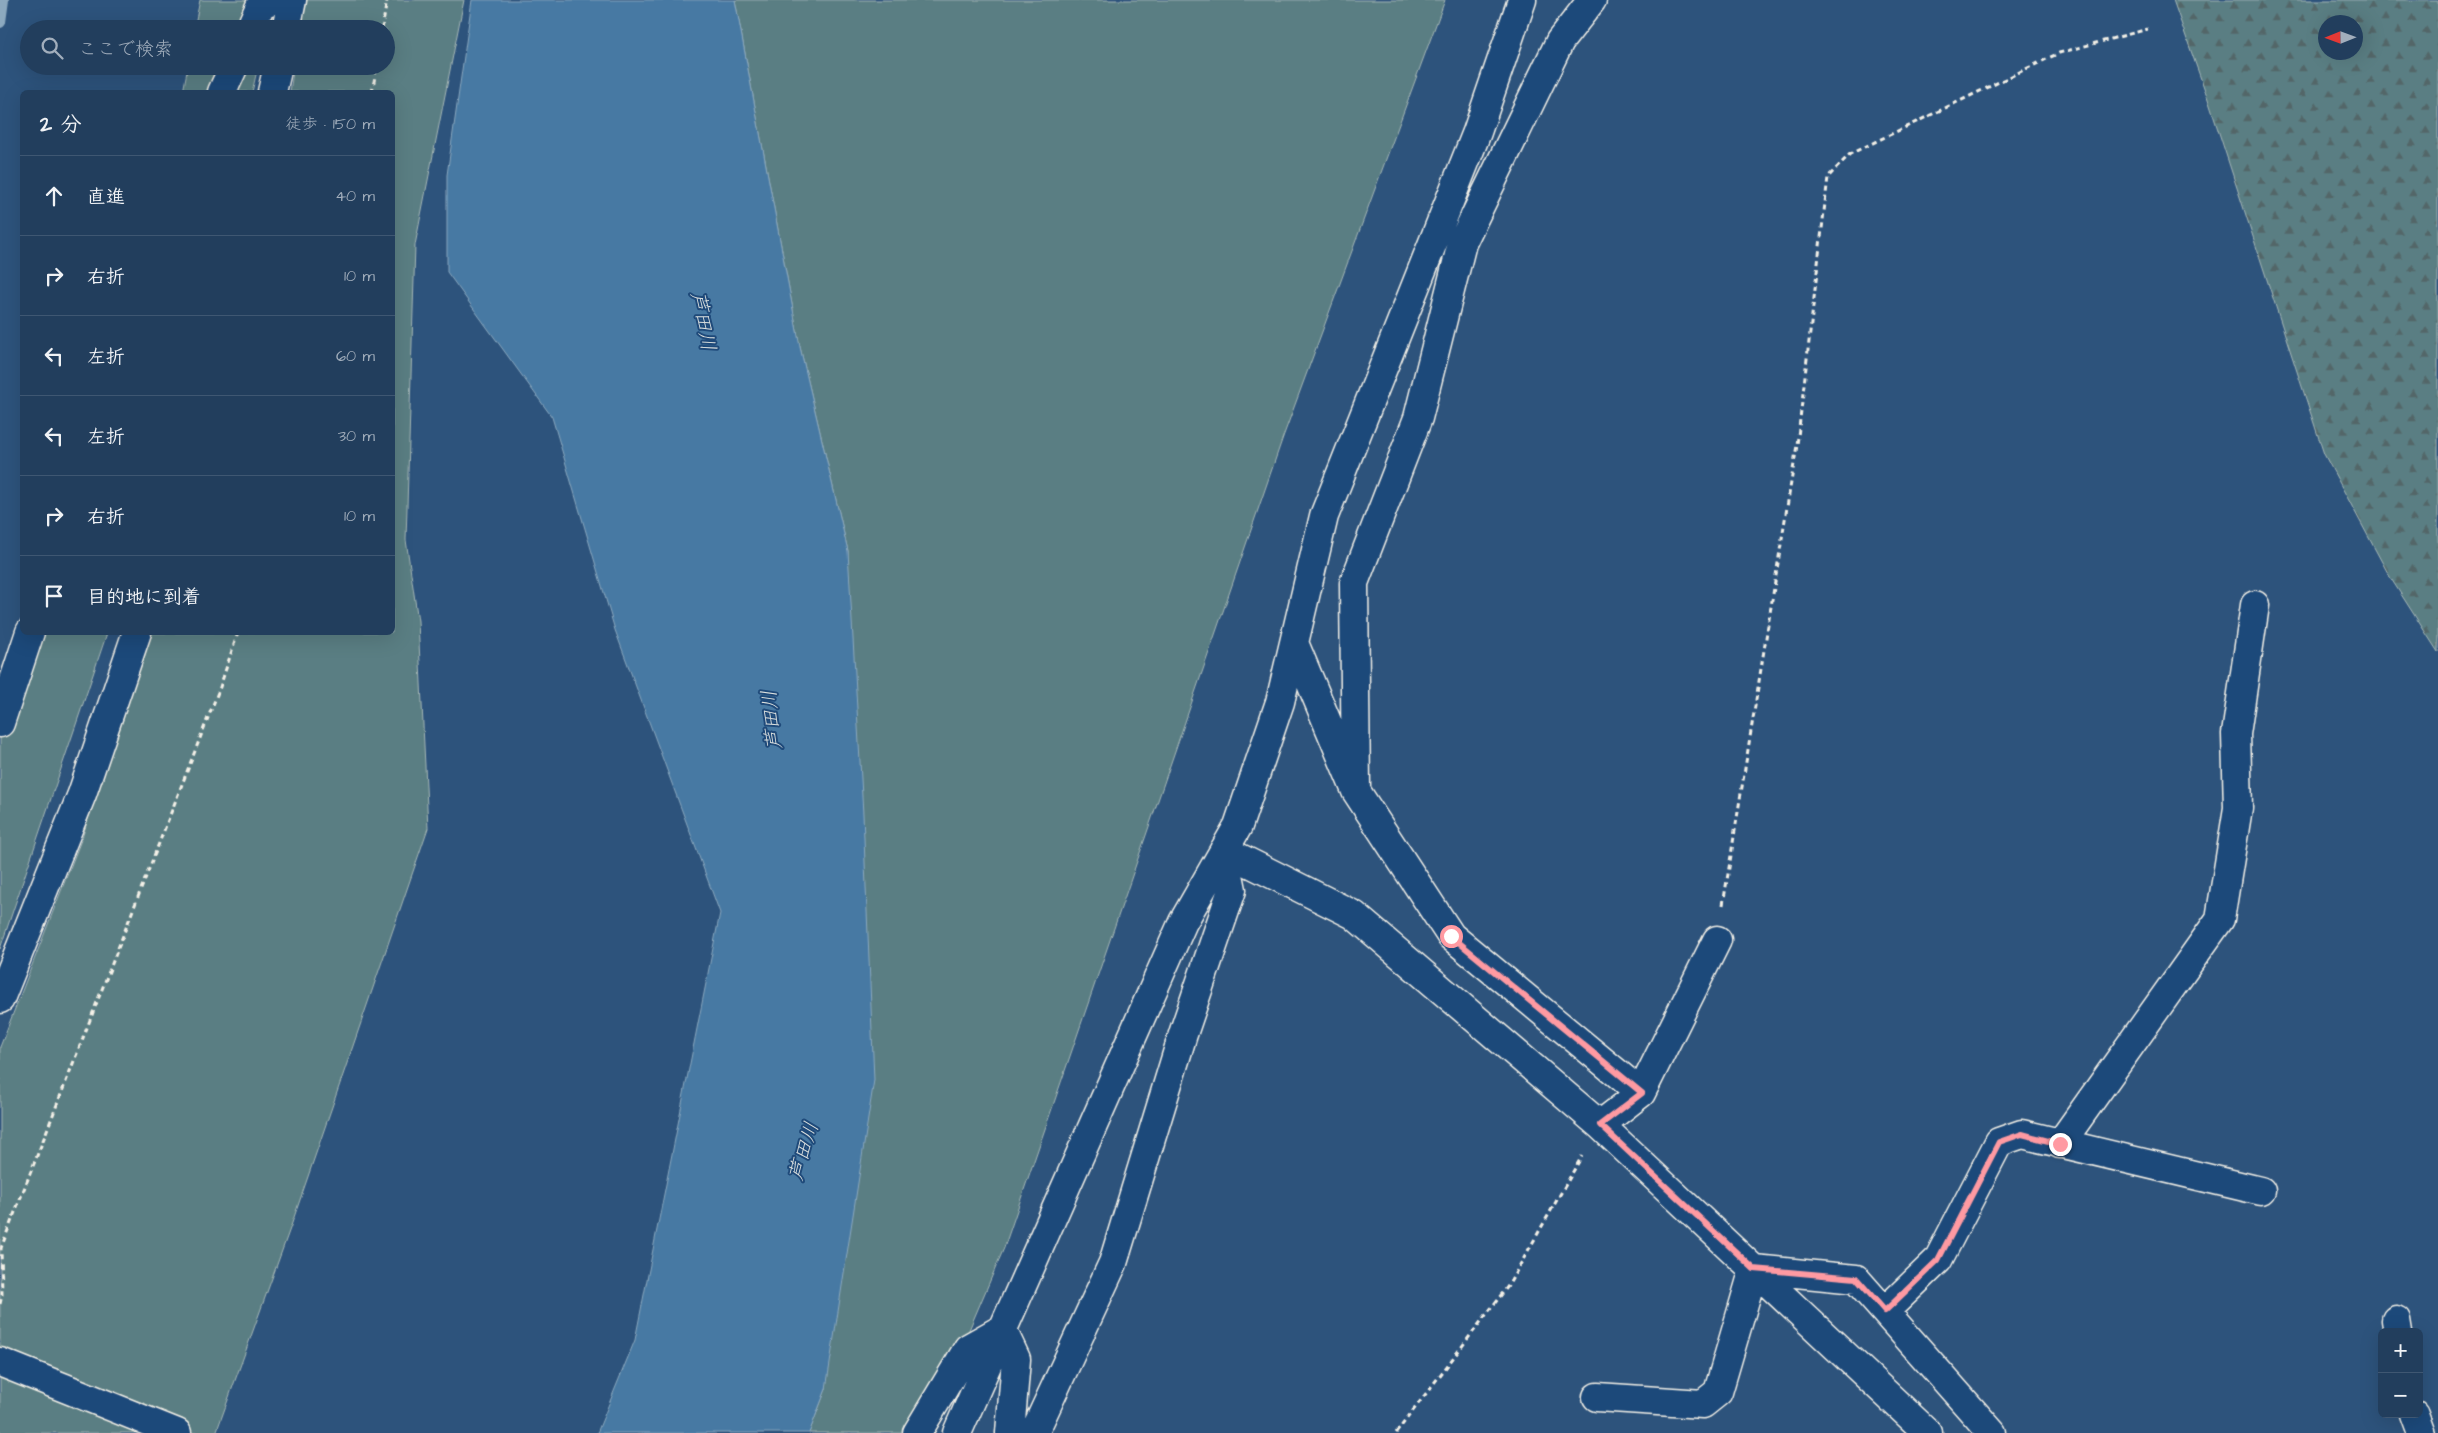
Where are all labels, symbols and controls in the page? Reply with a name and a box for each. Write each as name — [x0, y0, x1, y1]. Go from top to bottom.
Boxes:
north arrow — [2318, 15, 2363, 60]
search box — [20, 20, 395, 75]
icon: search — [38, 34, 66, 62]
text: ここで検索 — [78, 36, 173, 63]
text: 2 分 — [40, 110, 81, 139]
text: 徒歩 · 150 m — [286, 113, 375, 135]
icon: ahead — [40, 182, 68, 210]
text: 直進 — [87, 184, 125, 211]
text: 40 m — [335, 185, 375, 207]
icon: right — [40, 262, 68, 290]
text: 右折 — [87, 264, 125, 291]
text: 10 m — [344, 265, 375, 287]
water label: 芦田川 — [684, 289, 722, 353]
icon: left — [40, 342, 68, 370]
text: 左折 — [87, 344, 125, 371]
text: 60 m — [336, 345, 375, 367]
icon: left — [40, 422, 68, 450]
text: 左折 — [87, 424, 125, 451]
text: 30 m — [338, 425, 375, 447]
icon: right — [40, 502, 68, 530]
text: 右折 — [87, 504, 125, 531]
text: 10 m — [344, 505, 375, 527]
icon: arrive — [40, 582, 68, 610]
text: 目的地に到着 — [87, 584, 201, 611]
water label: 芦田川 — [755, 689, 789, 751]
route start — [1440, 925, 1463, 948]
water label: 芦田川 — [782, 1119, 826, 1184]
route end — [2049, 1133, 2072, 1156]
map controls — [2378, 1328, 2423, 1418]
button: + — [2378, 1328, 2423, 1373]
button: − — [2378, 1373, 2423, 1418]

